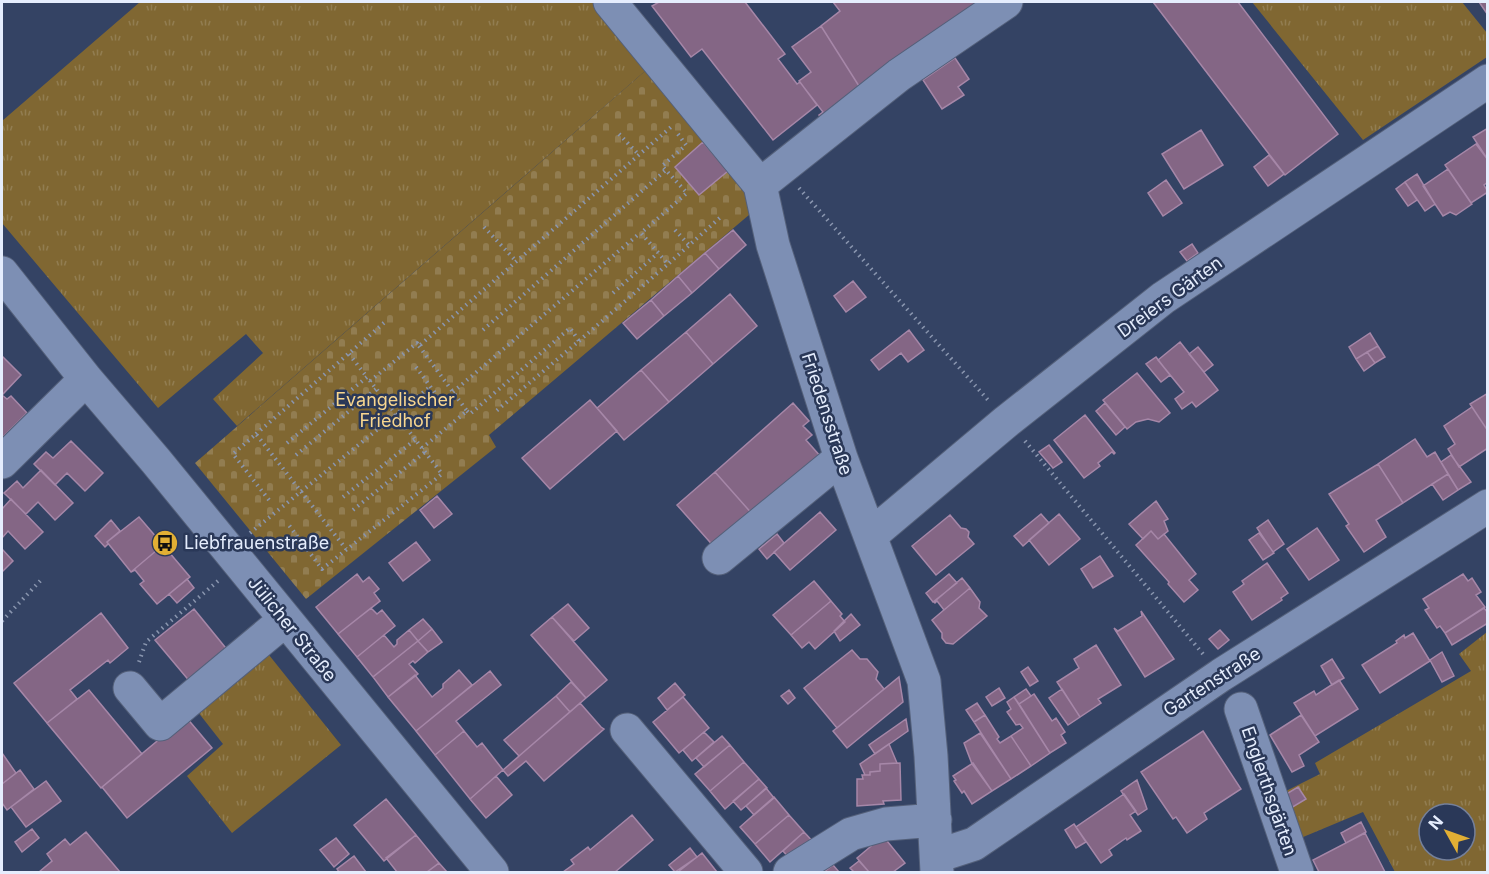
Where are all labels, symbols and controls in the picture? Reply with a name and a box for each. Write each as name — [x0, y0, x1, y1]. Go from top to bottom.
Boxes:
street label: Dreiers Gärten — [1114, 252, 1226, 341]
street label: Friedensstraße — [798, 350, 857, 478]
park label: Evangelischer Friedhof — [335, 389, 455, 431]
bus stop icon: Liebfrauenstraße — [150, 528, 180, 558]
place label: Liebfrauenstraße — [184, 532, 329, 553]
street label: Jülicher Straße — [244, 572, 341, 685]
street label: Gartenstraße — [1159, 642, 1264, 721]
street label: Englerthsgärten — [1237, 723, 1301, 858]
north arrow — [1417, 802, 1477, 862]
text: N — [1424, 811, 1447, 833]

